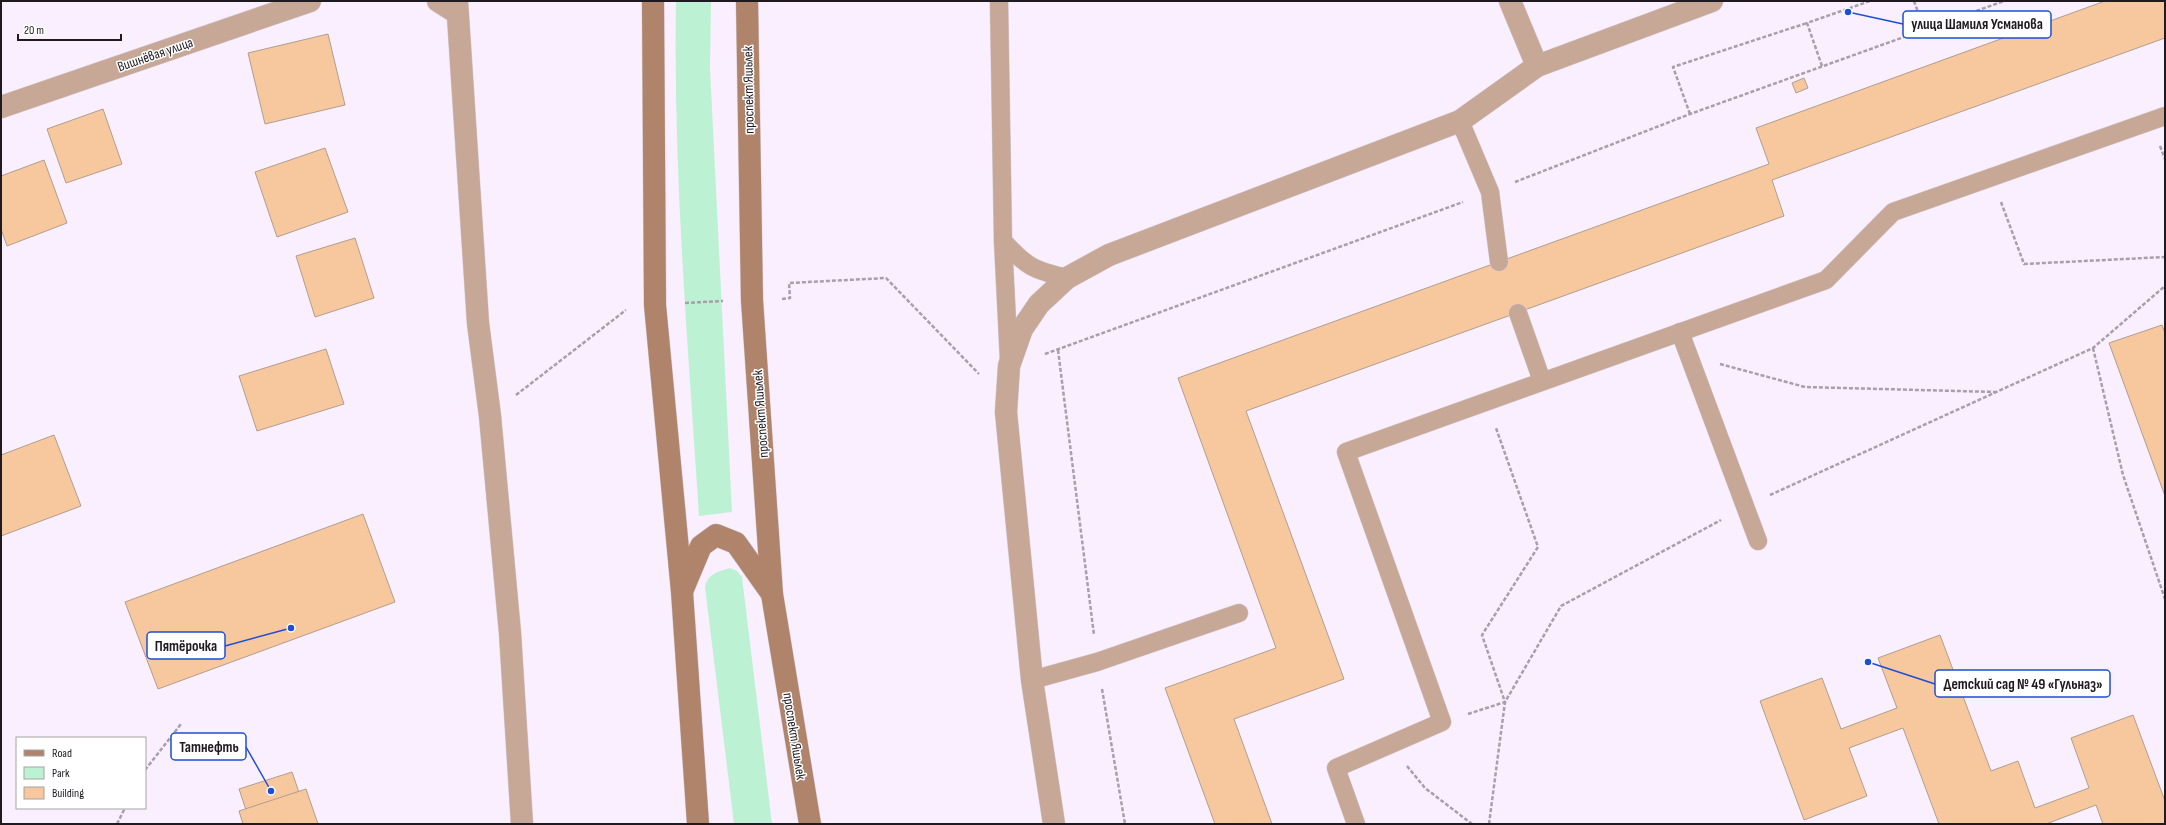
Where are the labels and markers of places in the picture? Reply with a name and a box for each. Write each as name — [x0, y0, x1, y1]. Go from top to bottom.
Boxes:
callout: улица Шамиля Усманова — [1903, 11, 2051, 38]
callout: Пятёрочка — [147, 632, 225, 659]
callout: Детский сад № 49 «Гульназ» — [1935, 670, 2110, 697]
callout: Татнефть — [171, 733, 246, 760]

